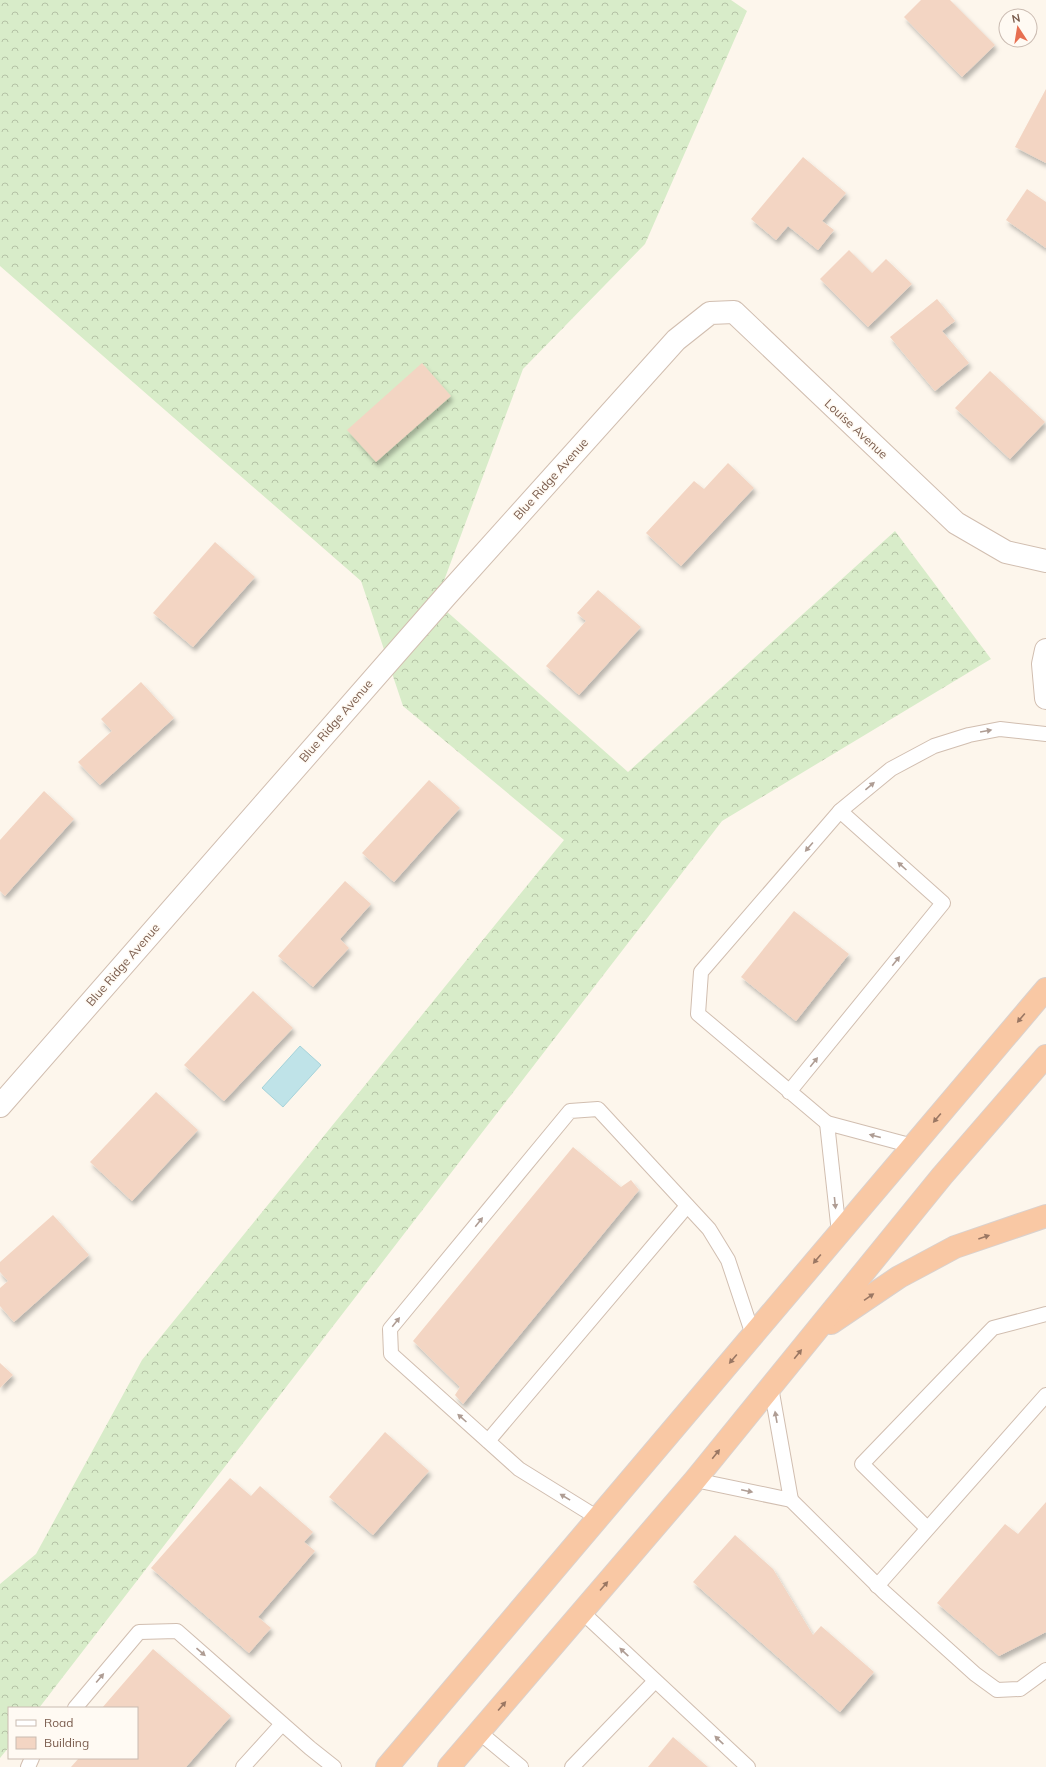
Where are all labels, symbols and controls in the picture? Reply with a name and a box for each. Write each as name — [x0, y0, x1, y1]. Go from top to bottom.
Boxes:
north arrow — [998, 8, 1038, 48]
text: N — [1010, 11, 1021, 26]
street label: Louise Avenue — [822, 396, 891, 462]
street label: Blue Ridge Avenue — [510, 435, 591, 523]
street label: Blue Ridge Avenue — [296, 676, 376, 765]
one-way arrow — [980, 728, 992, 734]
one-way arrow — [865, 782, 876, 791]
one-way arrow — [805, 842, 814, 852]
one-way arrow — [897, 862, 908, 871]
street label: Blue Ridge Avenue — [83, 920, 163, 1009]
one-way arrow — [892, 956, 901, 966]
one-way arrow — [1016, 1013, 1025, 1024]
one-way arrow — [810, 1056, 819, 1067]
one-way arrow — [932, 1112, 941, 1123]
one-way arrow — [869, 1133, 881, 1139]
one-way arrow — [832, 1197, 839, 1209]
one-way arrow — [474, 1216, 483, 1227]
one-way arrow — [978, 1234, 990, 1240]
one-way arrow — [812, 1254, 821, 1265]
one-way arrow — [864, 1293, 874, 1301]
one-way arrow — [392, 1317, 401, 1327]
one-way arrow — [794, 1348, 802, 1359]
one-way arrow — [728, 1353, 737, 1364]
one-way arrow — [773, 1411, 779, 1423]
one-way arrow — [457, 1414, 468, 1423]
one-way arrow — [711, 1449, 720, 1460]
one-way arrow — [741, 1488, 753, 1494]
one-way arrow — [559, 1494, 571, 1501]
one-way arrow — [600, 1580, 609, 1591]
one-way arrow — [619, 1647, 629, 1656]
one-way arrow — [196, 1648, 206, 1657]
one-way arrow — [96, 1673, 105, 1684]
one-way arrow — [497, 1700, 506, 1711]
legend — [8, 1707, 138, 1759]
text: Road — [44, 1715, 73, 1730]
text: Building — [44, 1735, 89, 1750]
one-way arrow — [714, 1736, 724, 1745]

